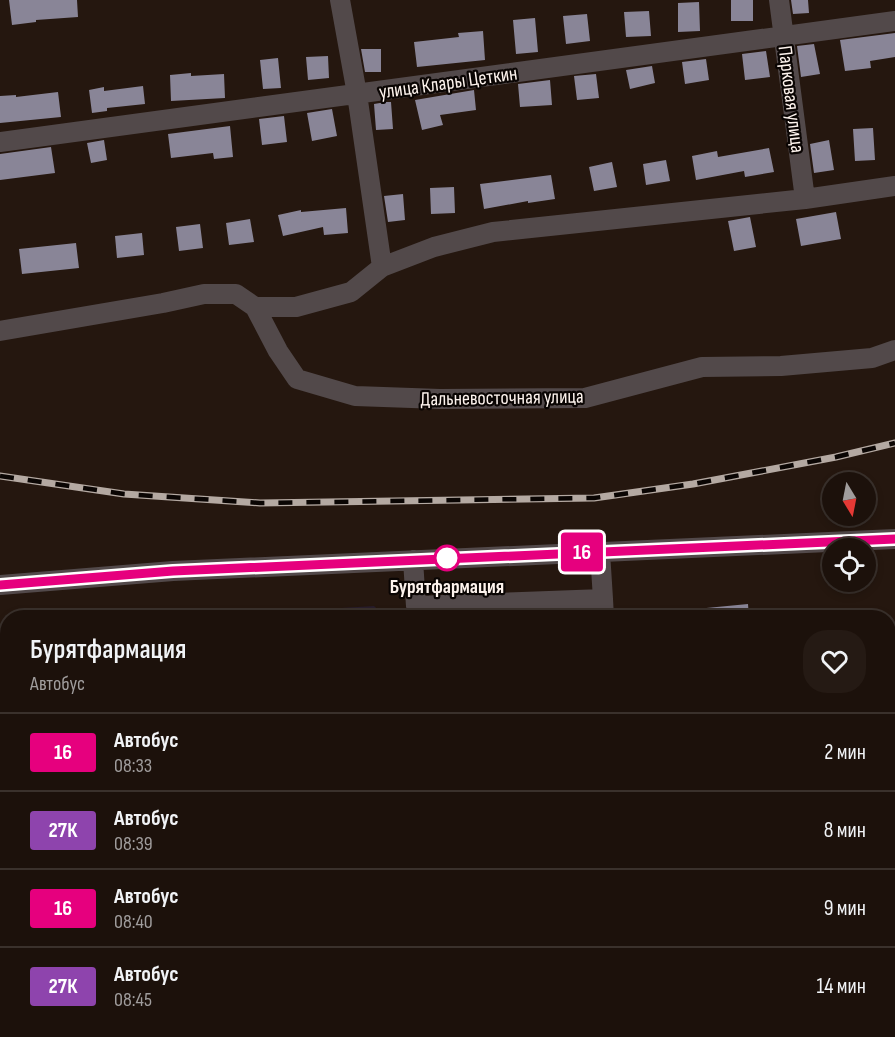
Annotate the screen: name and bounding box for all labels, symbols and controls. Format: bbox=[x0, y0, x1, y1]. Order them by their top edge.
street label: Парковая улица bbox=[773, 44, 809, 154]
street label: улица Клары Цеткин bbox=[378, 61, 519, 105]
street label: Дальневосточная улица bbox=[420, 385, 584, 411]
north arrow bbox=[822, 472, 876, 526]
map controls bbox=[822, 472, 876, 592]
line badge: 16 bbox=[555, 532, 609, 572]
button: locate bbox=[822, 538, 876, 592]
text: 16 bbox=[573, 540, 591, 565]
marker: Бурятфармация bbox=[434, 545, 460, 571]
place label: Бурятфармация bbox=[390, 575, 504, 599]
button: heart bbox=[803, 630, 866, 693]
text: Бурятфармация bbox=[30, 633, 186, 666]
text: Автобус bbox=[30, 672, 85, 696]
text: Автобус bbox=[114, 727, 179, 754]
text: 2 мин bbox=[824, 739, 866, 766]
text: 16 bbox=[54, 740, 72, 765]
text: 08:33 bbox=[114, 754, 152, 778]
text: Автобус bbox=[114, 805, 179, 832]
text: 8 мин bbox=[824, 817, 866, 844]
text: 27К bbox=[49, 818, 77, 843]
text: 08:39 bbox=[114, 832, 153, 856]
text: Автобус bbox=[114, 883, 179, 910]
text: 9 мин bbox=[824, 895, 866, 922]
text: 16 bbox=[54, 896, 72, 921]
text: 08:40 bbox=[114, 910, 153, 934]
text: Автобус bbox=[114, 961, 179, 988]
text: 14 мин bbox=[816, 973, 866, 1000]
text: 27К bbox=[49, 974, 77, 999]
text: 08:45 bbox=[114, 988, 152, 1012]

